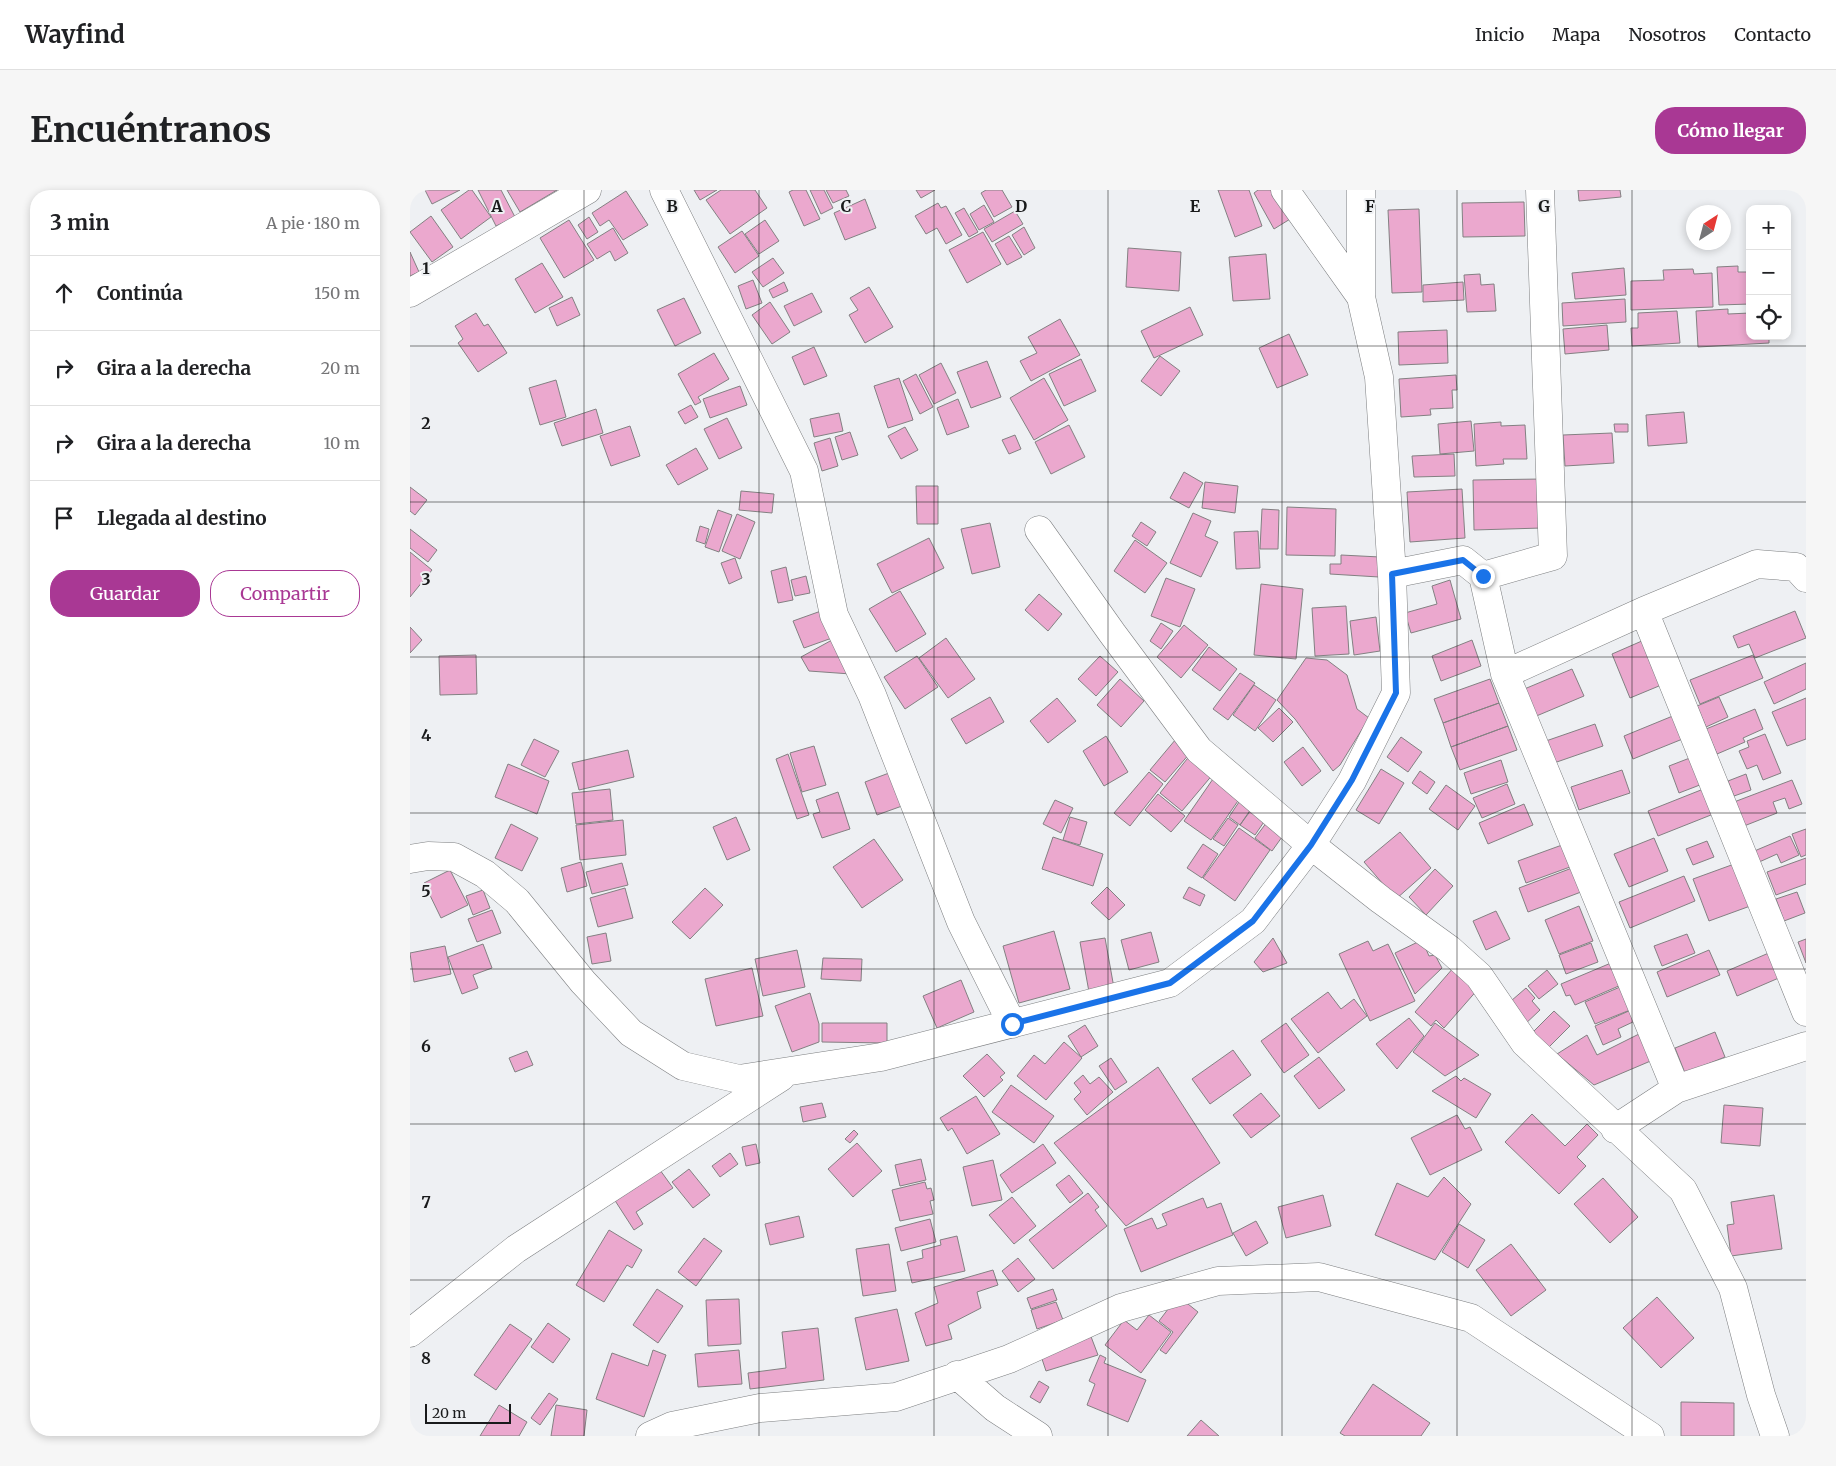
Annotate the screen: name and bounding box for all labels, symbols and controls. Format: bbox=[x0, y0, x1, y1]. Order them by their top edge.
text: Wayfind bbox=[25, 19, 125, 50]
text: Inicio bbox=[1475, 23, 1524, 46]
text: Mapa bbox=[1552, 23, 1601, 46]
text: Nosotros bbox=[1629, 23, 1706, 46]
text: Contacto bbox=[1734, 23, 1811, 46]
button: Cómo llegar bbox=[1655, 107, 1806, 154]
text: Encuéntranos bbox=[30, 108, 271, 152]
text: A bbox=[490, 196, 503, 216]
text: B bbox=[666, 196, 678, 216]
text: C bbox=[841, 196, 851, 216]
text: D bbox=[1015, 196, 1027, 216]
text: E bbox=[1190, 196, 1201, 216]
text: F bbox=[1365, 196, 1375, 216]
text: G bbox=[1538, 196, 1550, 216]
north arrow bbox=[1686, 205, 1731, 250]
map controls bbox=[1746, 205, 1791, 340]
button: + bbox=[1746, 205, 1791, 250]
text: 3 min bbox=[50, 209, 109, 236]
text: A pie · 180 m bbox=[266, 213, 360, 233]
button: − bbox=[1746, 250, 1791, 295]
text: 1 bbox=[422, 258, 430, 278]
icon: ahead bbox=[50, 279, 78, 307]
text: Continúa bbox=[97, 281, 183, 305]
text: 150 m bbox=[314, 283, 360, 303]
button: locate bbox=[1746, 295, 1791, 340]
icon: right bbox=[50, 354, 78, 382]
text: Gira a la derecha bbox=[97, 356, 251, 380]
text: 20 m bbox=[321, 358, 360, 378]
text: 2 bbox=[421, 413, 431, 433]
icon: right bbox=[50, 429, 78, 457]
text: Gira a la derecha bbox=[97, 431, 251, 455]
text: 10 m bbox=[323, 433, 360, 453]
icon: arrive bbox=[50, 504, 78, 532]
text: Llegada al destino bbox=[97, 506, 267, 530]
route end bbox=[1472, 565, 1495, 588]
text: 3 bbox=[421, 569, 431, 589]
button: Guardar bbox=[50, 570, 200, 617]
button: Compartir bbox=[210, 570, 360, 617]
text: 4 bbox=[421, 725, 431, 745]
text: 5 bbox=[421, 881, 431, 901]
route start bbox=[1001, 1013, 1024, 1036]
text: 6 bbox=[421, 1036, 431, 1056]
text: 7 bbox=[421, 1192, 431, 1212]
text: 8 bbox=[421, 1348, 431, 1368]
scale bar bbox=[425, 1401, 511, 1424]
text: 20 m bbox=[432, 1404, 466, 1422]

